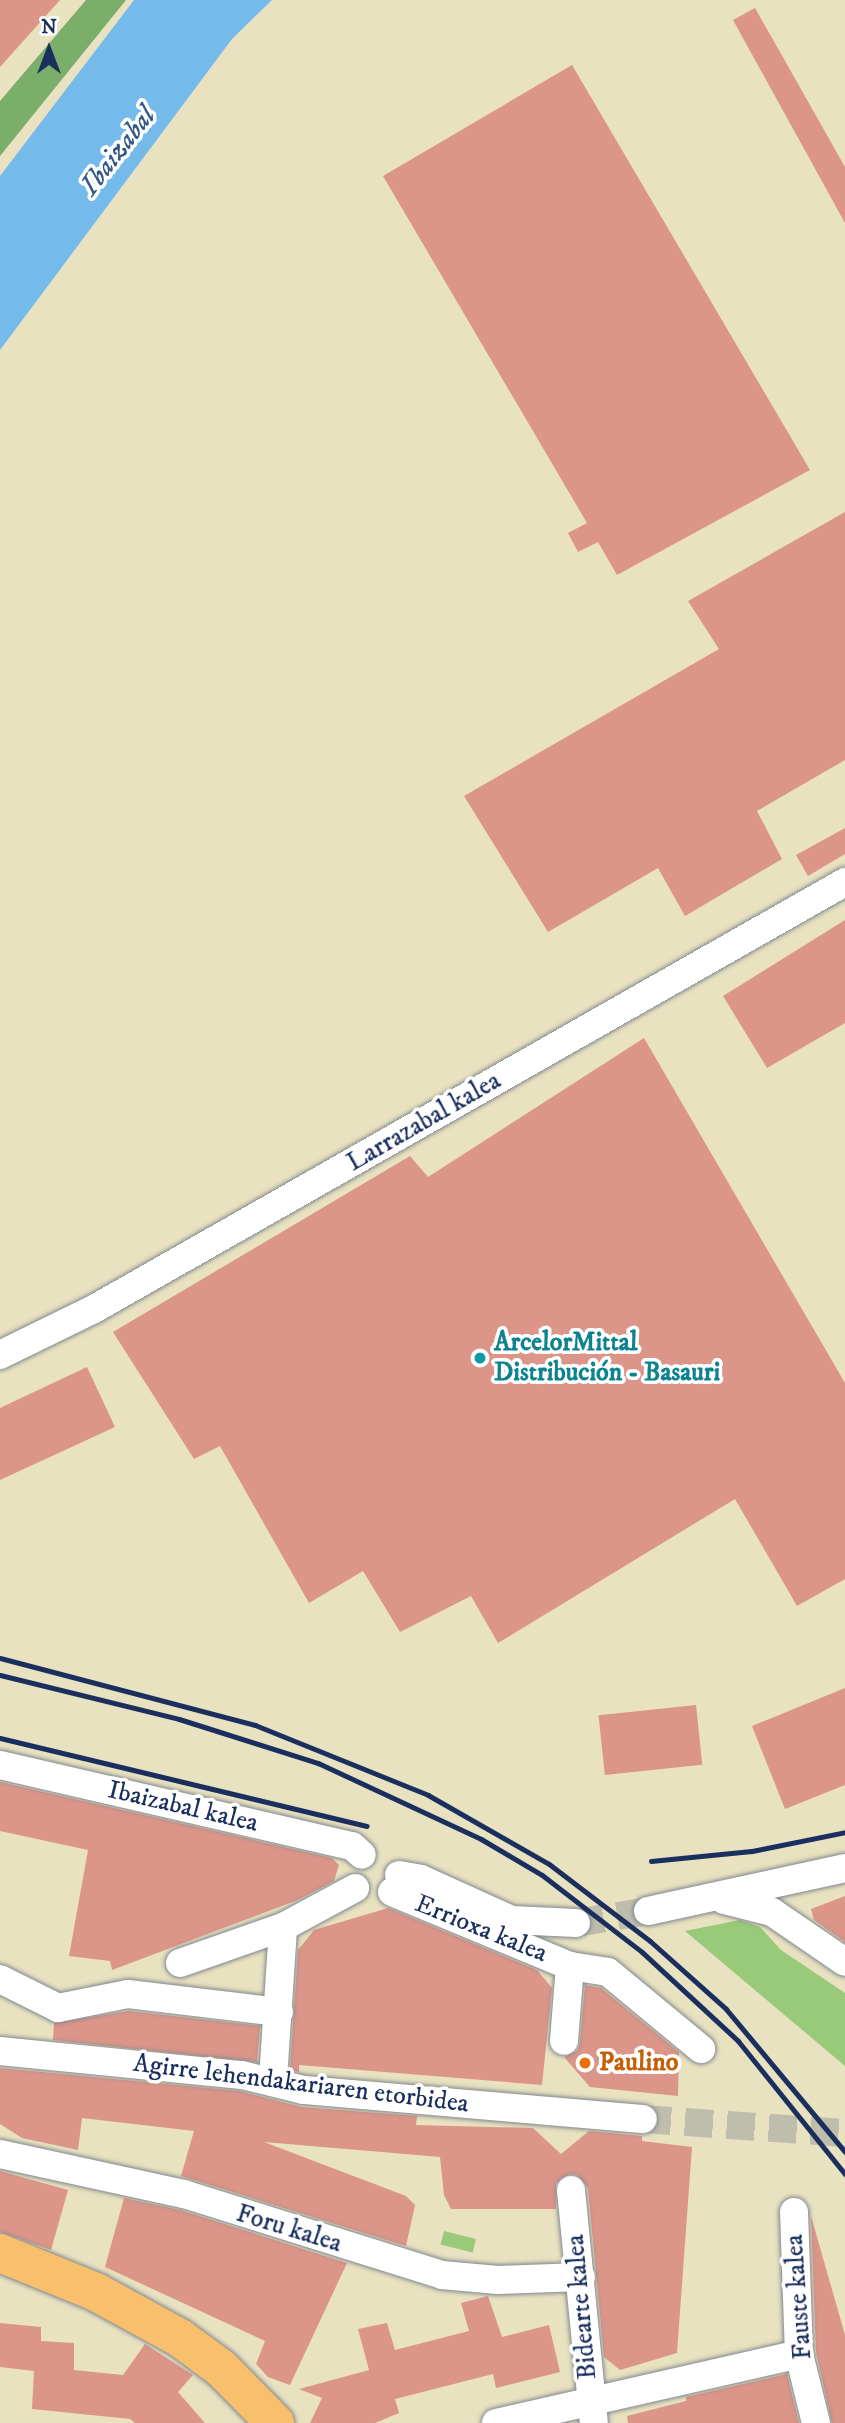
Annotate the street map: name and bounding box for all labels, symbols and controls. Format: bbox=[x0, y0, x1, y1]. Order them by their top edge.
north arrow bbox=[14, 14, 84, 84]
text: N bbox=[41, 16, 57, 39]
water label: Ibaizabal bbox=[73, 100, 163, 202]
street label: Larrazabal kalea bbox=[341, 1065, 507, 1179]
place label: ArcelorMittal Distribución - Basauri bbox=[494, 1327, 720, 1388]
marker: ArcelorMittal Distribución - Basauri bbox=[472, 1350, 488, 1366]
street label: Ibaizabal kalea bbox=[105, 1775, 261, 1839]
street label: Errioxa kalea bbox=[410, 1888, 552, 1970]
place label: Paulino bbox=[599, 2047, 678, 2079]
street label: Agirre lehendakariaren etorbidea bbox=[131, 2048, 471, 2120]
marker: Paulino bbox=[577, 2055, 593, 2071]
street label: Foru kalea bbox=[232, 2198, 346, 2260]
street label: Bidearte kalea bbox=[560, 2233, 604, 2381]
street label: Fauste kalea bbox=[779, 2233, 819, 2361]

